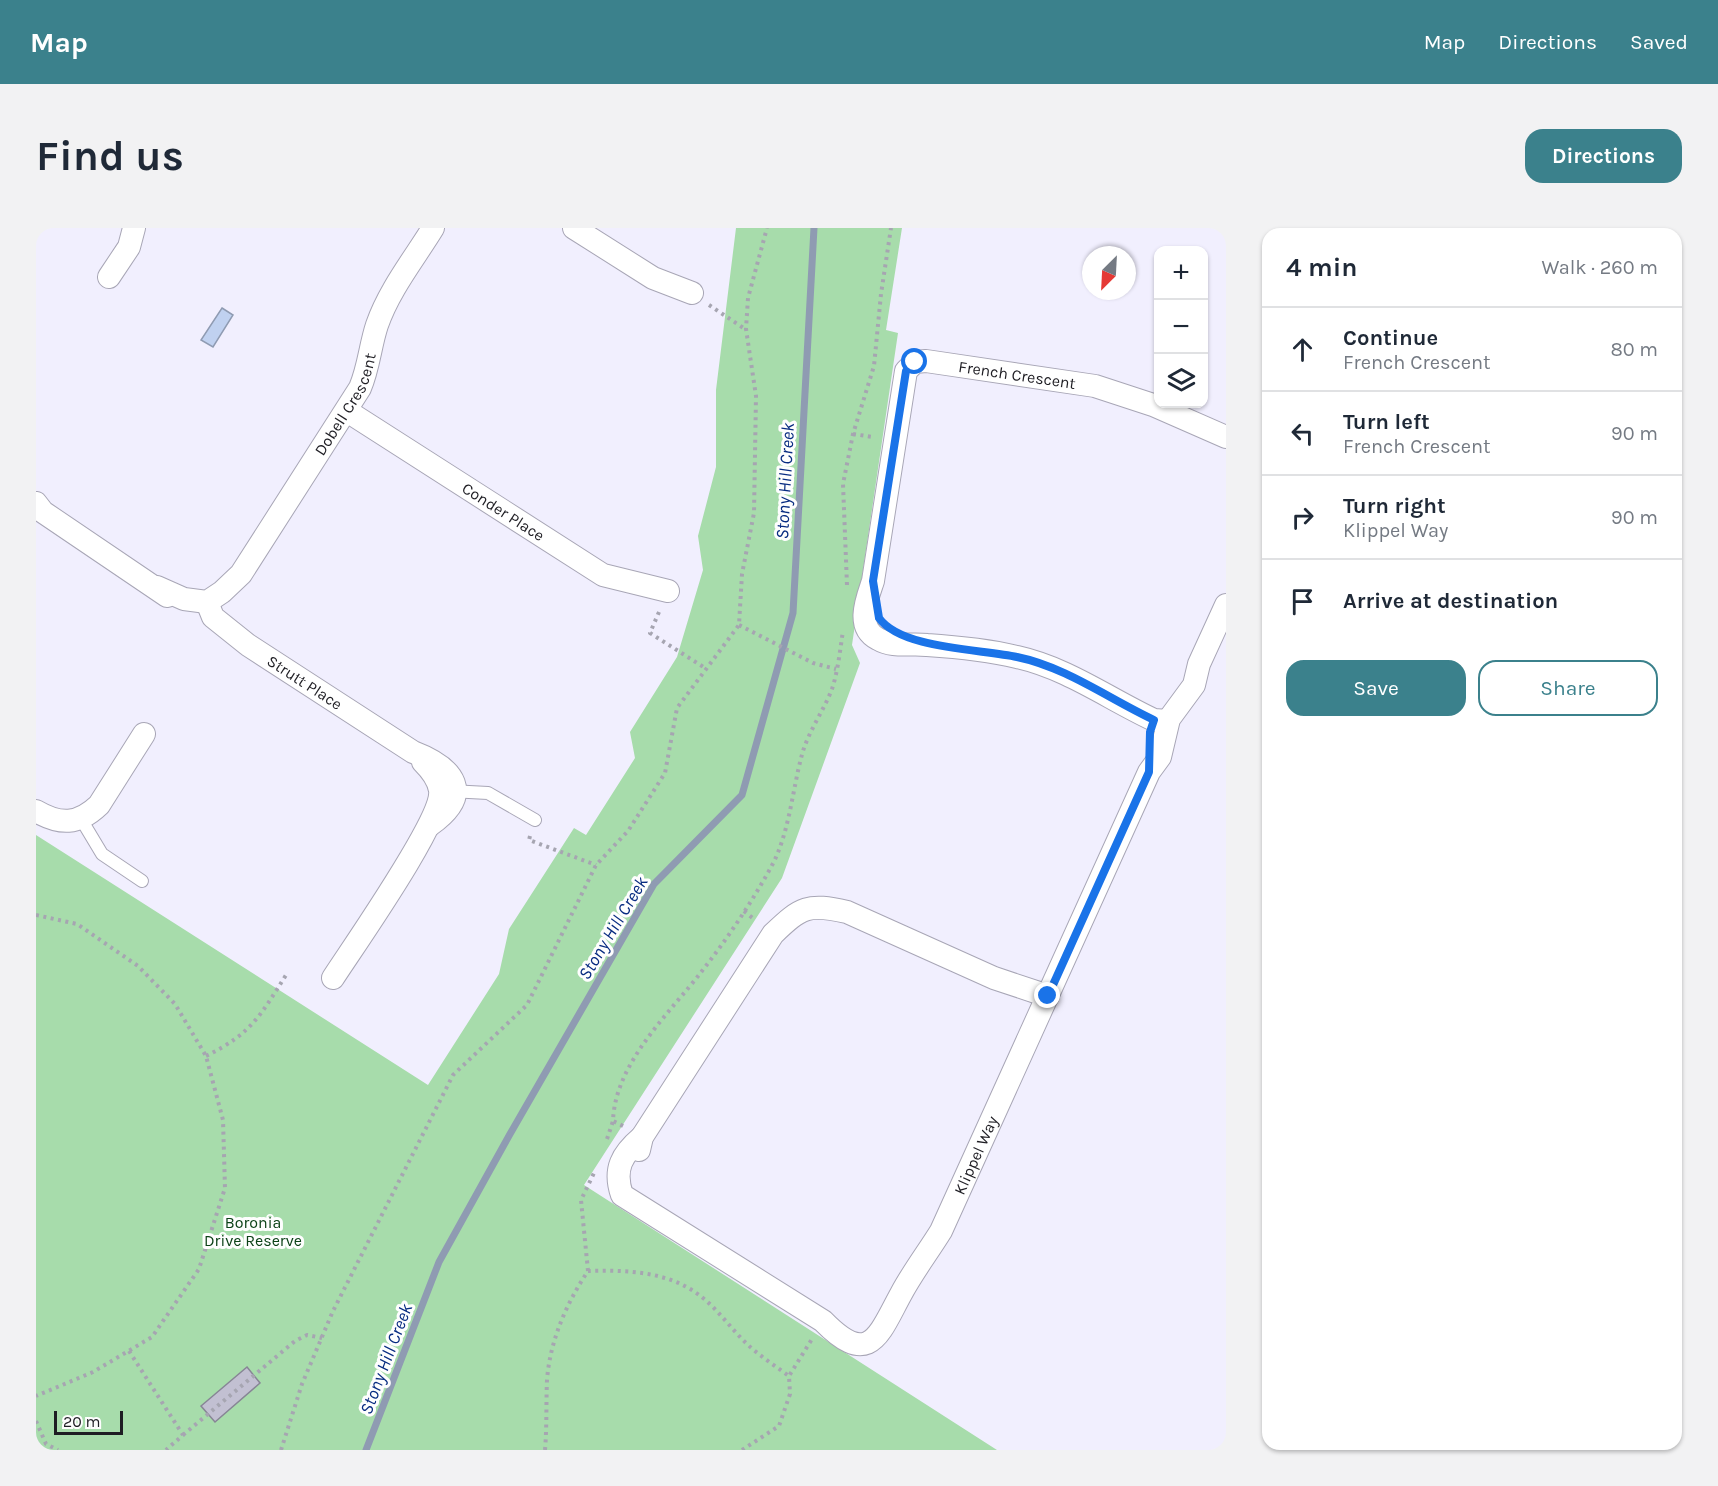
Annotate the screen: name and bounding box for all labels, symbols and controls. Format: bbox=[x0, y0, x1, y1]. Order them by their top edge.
text: Map bbox=[30, 26, 88, 59]
text: Map bbox=[1424, 30, 1465, 54]
text: Directions bbox=[1498, 30, 1597, 54]
text: Saved bbox=[1630, 30, 1688, 54]
button: Directions bbox=[1525, 129, 1682, 183]
text: Find us bbox=[36, 131, 184, 181]
north arrow bbox=[1082, 246, 1136, 300]
map controls bbox=[1154, 246, 1208, 408]
button: + bbox=[1154, 246, 1208, 300]
text: 4 min bbox=[1286, 252, 1357, 283]
text: Walk · 260 m bbox=[1541, 256, 1658, 279]
button: − bbox=[1154, 300, 1208, 354]
text: Continue bbox=[1343, 325, 1438, 351]
icon: ahead bbox=[1286, 333, 1319, 366]
text: 80 m bbox=[1610, 338, 1658, 361]
route start bbox=[901, 348, 927, 374]
street label: Dobell Crescent bbox=[310, 351, 379, 459]
text: French Crescent bbox=[1343, 351, 1491, 374]
button: layers bbox=[1154, 354, 1208, 408]
street label: French Crescent bbox=[957, 356, 1077, 393]
text: Turn left bbox=[1343, 409, 1430, 435]
icon: left bbox=[1286, 417, 1319, 450]
water label: Stony Hill Creek bbox=[771, 421, 799, 540]
text: 90 m bbox=[1611, 422, 1658, 445]
text: French Crescent bbox=[1343, 435, 1491, 458]
street label: Conder Place bbox=[459, 478, 548, 545]
text: Turn right bbox=[1343, 493, 1446, 519]
icon: right bbox=[1286, 501, 1319, 534]
text: 90 m bbox=[1611, 506, 1658, 529]
text: Klippel Way bbox=[1343, 519, 1448, 542]
icon: arrive bbox=[1286, 585, 1319, 618]
text: Arrive at destination bbox=[1343, 588, 1558, 614]
street label: Strutt Place bbox=[264, 651, 346, 713]
button: Save bbox=[1286, 660, 1466, 716]
button: Share bbox=[1478, 660, 1658, 716]
water label: Stony Hill Creek bbox=[574, 872, 653, 984]
route end bbox=[1034, 982, 1060, 1008]
street label: Klippel Way bbox=[949, 1112, 1002, 1197]
park label: Boronia Drive Reserve bbox=[204, 1213, 302, 1250]
water label: Stony Hill Creek bbox=[355, 1300, 417, 1417]
scale bar bbox=[54, 1408, 123, 1436]
text: 20 m bbox=[63, 1412, 101, 1431]

